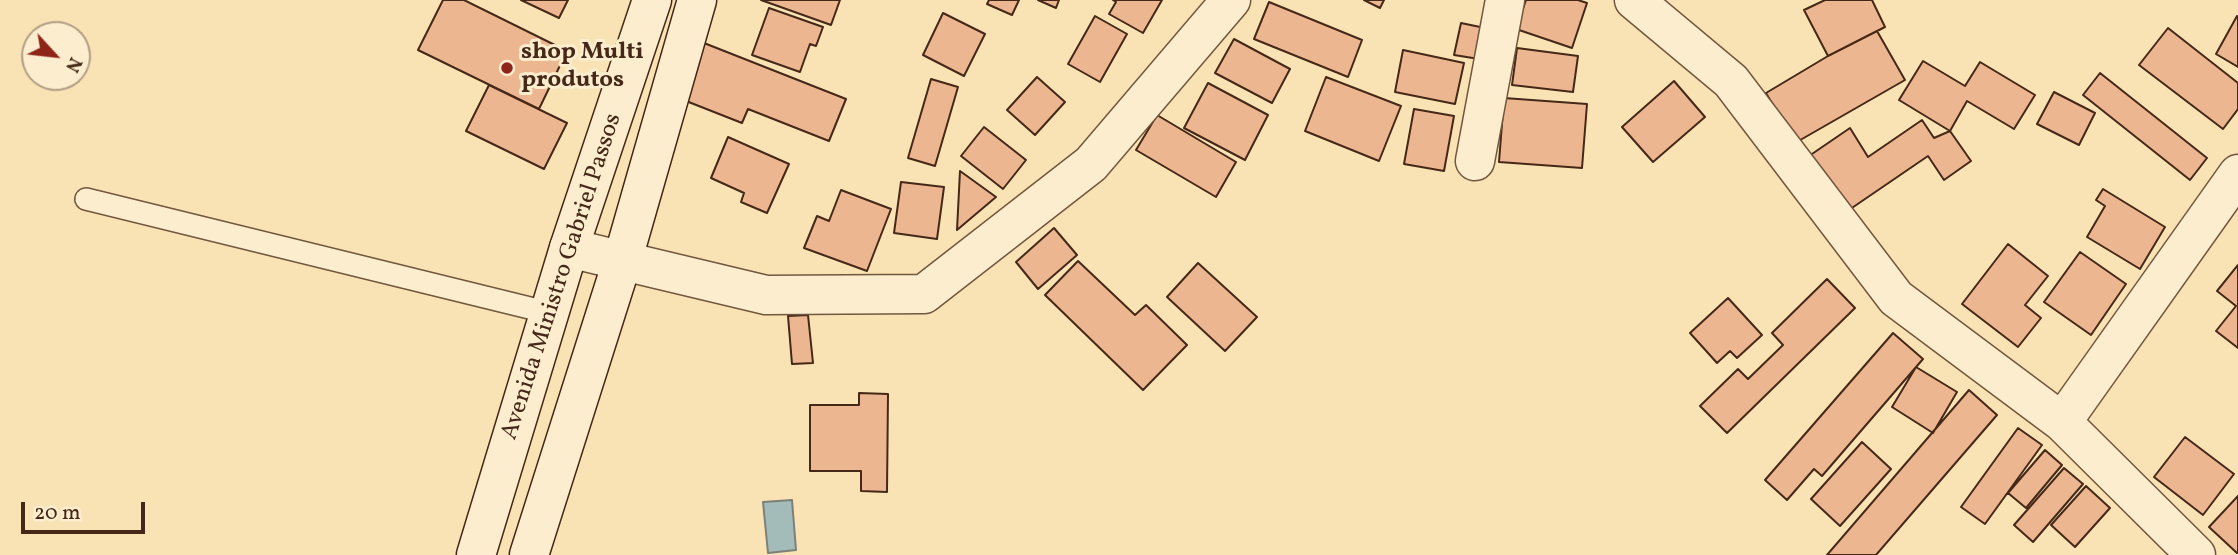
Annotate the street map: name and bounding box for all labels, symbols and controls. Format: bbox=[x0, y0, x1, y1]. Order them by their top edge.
north arrow bbox=[21, 21, 91, 91]
place label: shop Multi produtos bbox=[521, 40, 644, 96]
text: N bbox=[58, 53, 88, 77]
marker: shop Multi produtos bbox=[499, 60, 515, 76]
street label: Avenida Ministro Gabriel Passos bbox=[497, 110, 629, 444]
scale bar bbox=[24, 489, 149, 532]
text: 20 m bbox=[34, 499, 80, 528]

